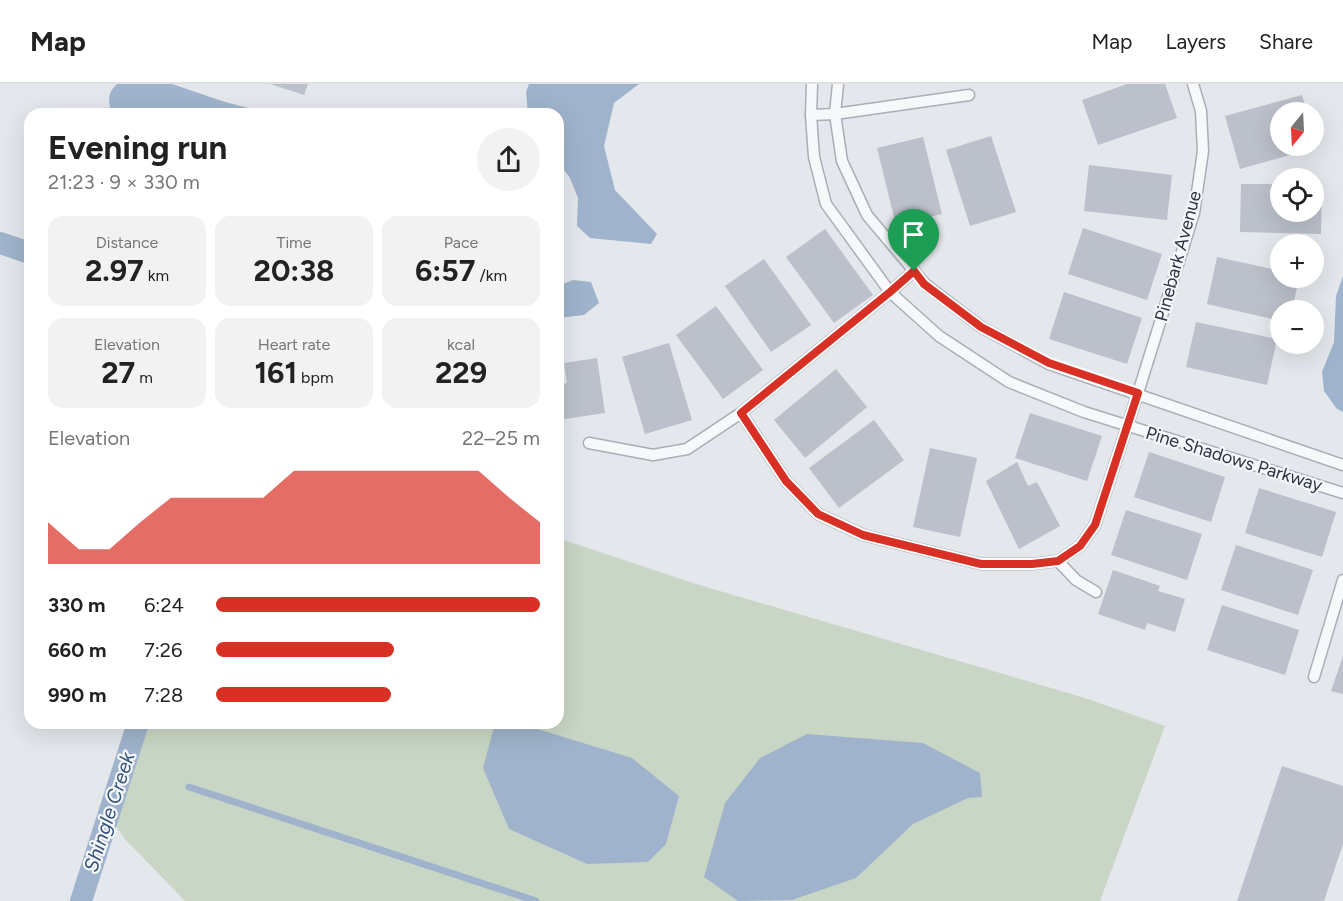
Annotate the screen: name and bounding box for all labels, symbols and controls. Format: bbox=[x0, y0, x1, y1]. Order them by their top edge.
text: Map bbox=[30, 24, 86, 58]
text: Map bbox=[1092, 29, 1132, 54]
text: Layers bbox=[1165, 29, 1226, 54]
text: Share bbox=[1259, 29, 1313, 54]
north arrow bbox=[1270, 102, 1324, 156]
map controls bbox=[1270, 102, 1324, 354]
text: Evening run bbox=[48, 128, 227, 167]
button: share bbox=[477, 128, 540, 191]
button: locate bbox=[1270, 168, 1324, 222]
text: 21:23 · 9 × 330 m bbox=[48, 170, 200, 194]
street label: Pinebark Avenue bbox=[1150, 188, 1206, 324]
pin bbox=[888, 209, 939, 271]
icon: arrive bbox=[897, 218, 930, 251]
text: Distance bbox=[96, 233, 158, 252]
text: Time bbox=[277, 233, 311, 252]
text: Pace bbox=[444, 233, 478, 252]
button: + bbox=[1270, 234, 1324, 288]
text: 2.97 bbox=[85, 252, 144, 289]
text: 20:38 bbox=[254, 252, 334, 289]
text: 6:57 bbox=[415, 252, 475, 289]
text: km bbox=[144, 266, 169, 285]
text: /km bbox=[475, 266, 507, 285]
button: − bbox=[1270, 300, 1324, 354]
text: Elevation bbox=[94, 335, 160, 354]
text: Heart rate bbox=[258, 335, 330, 354]
text: kcal bbox=[447, 335, 475, 354]
text: 27 bbox=[101, 354, 135, 391]
text: 161 bbox=[254, 354, 297, 391]
text: 229 bbox=[435, 354, 487, 391]
text: m bbox=[135, 368, 153, 387]
text: bpm bbox=[297, 368, 334, 387]
street label: Pine Shadows Parkway bbox=[1143, 422, 1325, 497]
text: Elevation bbox=[48, 426, 130, 450]
text: 22–25 m bbox=[462, 426, 540, 450]
text: 330 m bbox=[48, 593, 105, 617]
text: 6:24 bbox=[144, 593, 184, 617]
text: 660 m bbox=[48, 638, 106, 662]
text: 7:26 bbox=[144, 638, 182, 662]
text: 990 m bbox=[48, 683, 106, 707]
text: 7:28 bbox=[144, 683, 183, 707]
water label: Shingle Creek bbox=[78, 748, 140, 875]

